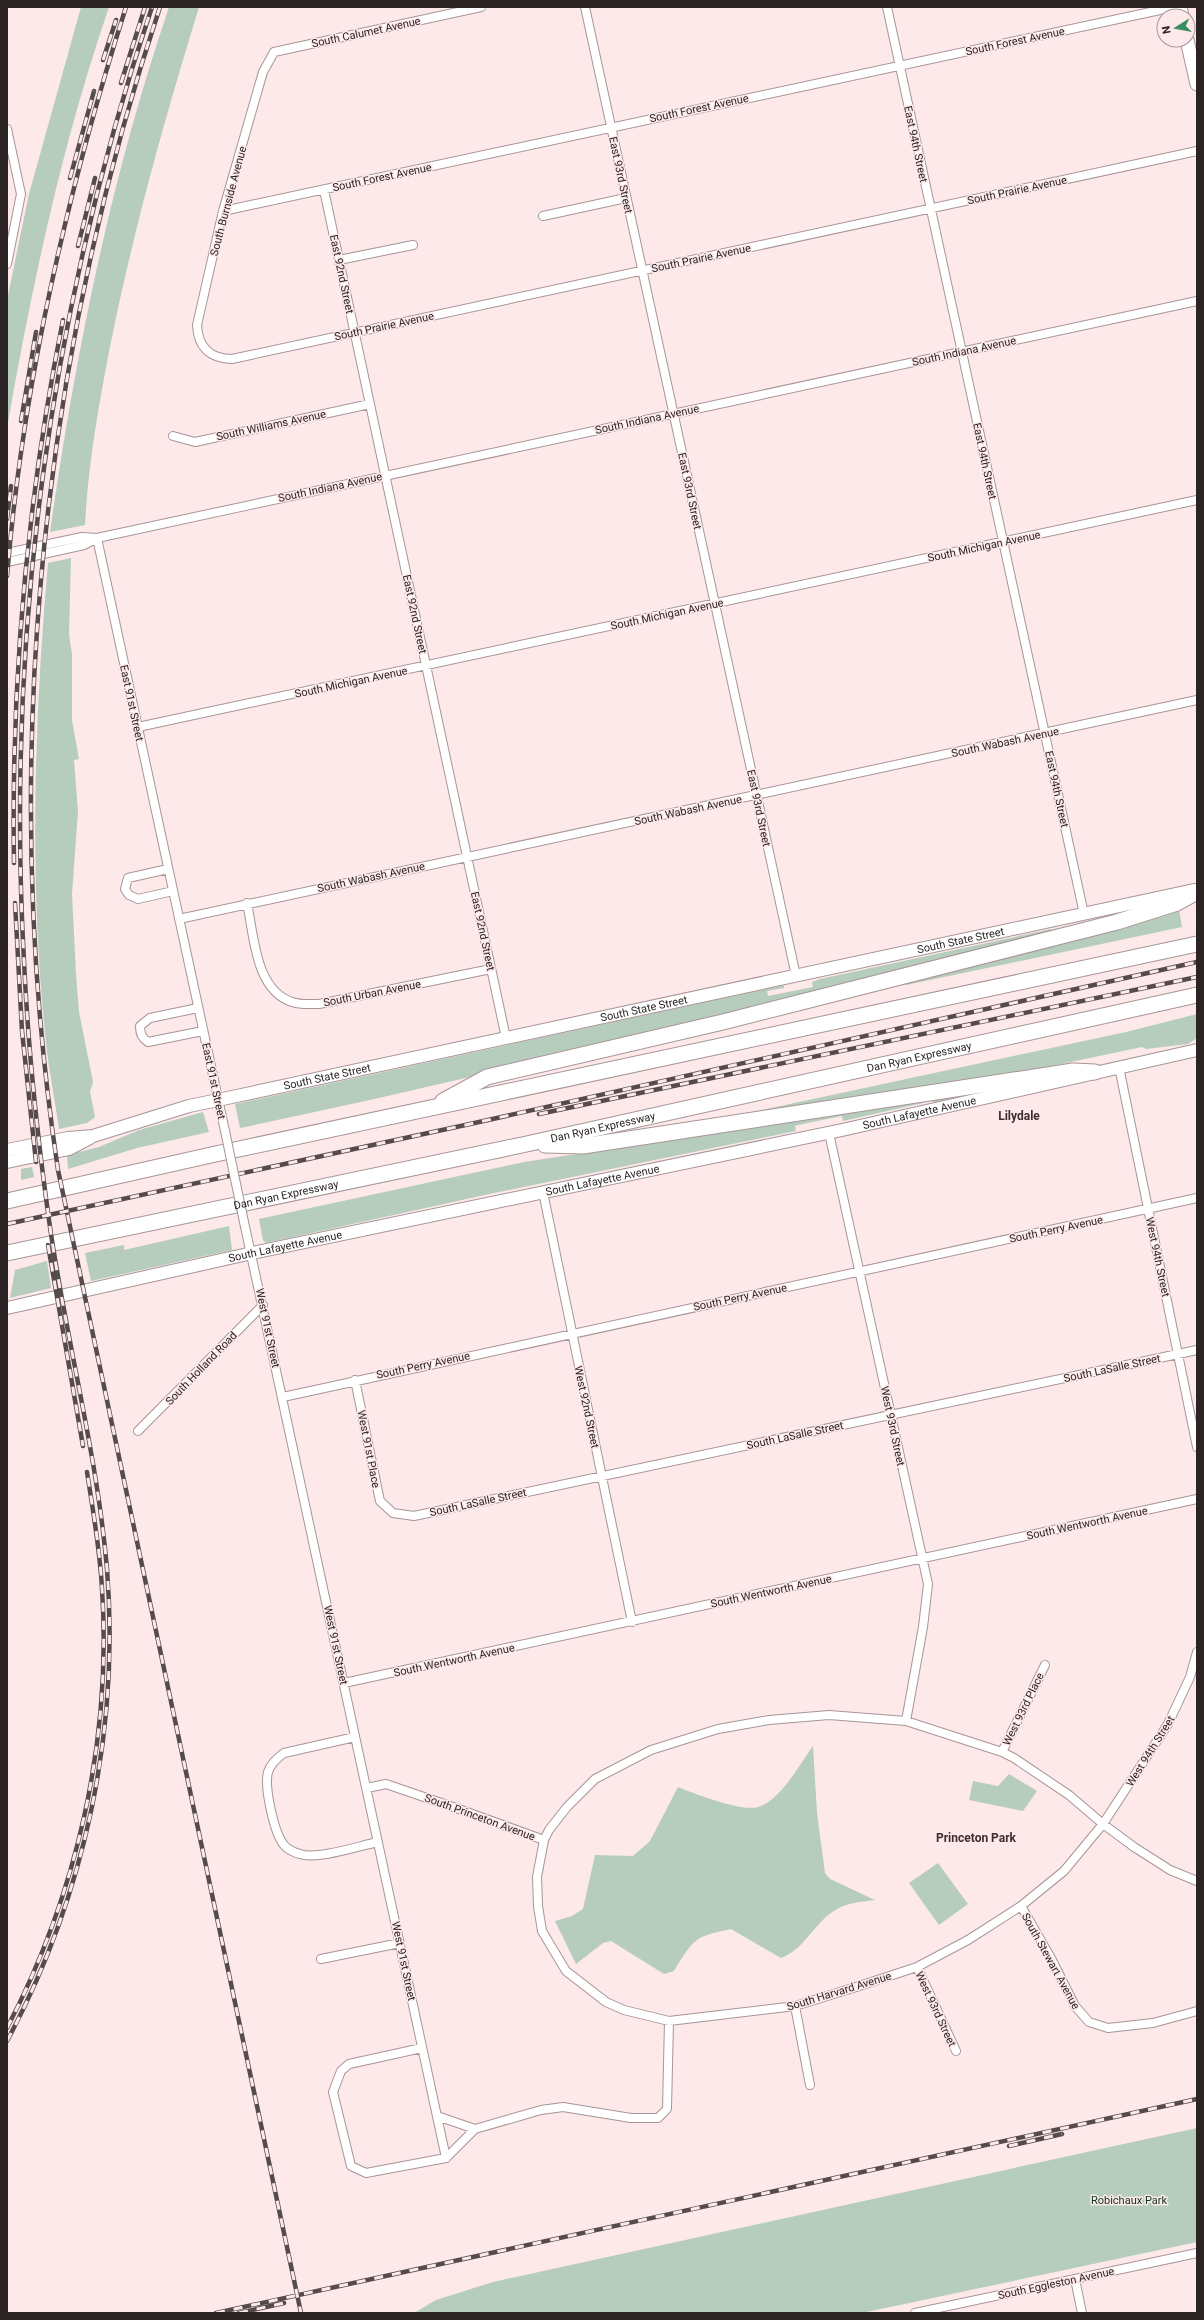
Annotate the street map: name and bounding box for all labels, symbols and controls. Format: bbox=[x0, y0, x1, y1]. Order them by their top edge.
north arrow bbox=[1156, 8, 1196, 48]
street label: South Calumet Avenue bbox=[311, 15, 422, 50]
street label: South Forest Avenue bbox=[964, 25, 1066, 58]
text: N bbox=[1160, 25, 1174, 35]
street label: South Forest Avenue bbox=[648, 92, 750, 125]
street label: East 94th Street bbox=[901, 105, 930, 184]
street label: East 93rd Street bbox=[606, 136, 635, 215]
street label: South Burnside Avenue bbox=[208, 145, 249, 257]
street label: South Forest Avenue bbox=[331, 161, 433, 194]
street label: South Prairie Avenue bbox=[966, 174, 1068, 207]
street label: East 92nd Street bbox=[327, 233, 356, 315]
street label: South Prairie Avenue bbox=[650, 242, 752, 275]
street label: South Prairie Avenue bbox=[333, 310, 435, 343]
street label: South Indiana Avenue bbox=[911, 334, 1017, 369]
street label: South Indiana Avenue bbox=[594, 402, 700, 437]
street label: South Williams Avenue bbox=[215, 407, 327, 443]
street label: East 94th Street bbox=[970, 422, 999, 501]
street label: East 93rd Street bbox=[675, 452, 704, 531]
street label: South Indiana Avenue bbox=[277, 470, 383, 505]
street label: South Michigan Avenue bbox=[927, 528, 1042, 565]
street label: East 92nd Street bbox=[400, 573, 429, 655]
street label: South Michigan Avenue bbox=[610, 596, 725, 633]
street label: East 91st Street bbox=[117, 664, 146, 743]
street label: South Michigan Avenue bbox=[294, 664, 409, 701]
street label: South Wabash Avenue bbox=[950, 725, 1060, 760]
street label: East 94th Street bbox=[1042, 750, 1071, 829]
street label: East 93rd Street bbox=[744, 769, 773, 848]
street label: South Wabash Avenue bbox=[633, 793, 743, 828]
street label: South Wabash Avenue bbox=[316, 860, 426, 895]
street label: East 92nd Street bbox=[468, 890, 497, 972]
street label: South State Street bbox=[916, 925, 1006, 956]
street label: South Urban Avenue bbox=[322, 978, 422, 1009]
street label: South State Street bbox=[599, 993, 689, 1025]
street label: Dan Ryan Expressway bbox=[866, 1039, 974, 1075]
street label: East 91st Street bbox=[199, 1042, 228, 1121]
street label: South State Street bbox=[282, 1061, 372, 1093]
street label: South Lafayette Avenue bbox=[861, 1094, 977, 1132]
street label: Dan Ryan Expressway bbox=[549, 1109, 657, 1145]
district label: Lilydale bbox=[998, 1109, 1040, 1123]
street label: South Lafayette Avenue bbox=[544, 1162, 661, 1199]
street label: Dan Ryan Expressway bbox=[232, 1178, 340, 1212]
street label: South Perry Avenue bbox=[1008, 1213, 1104, 1246]
street label: West 94th Street bbox=[1143, 1216, 1172, 1299]
street label: South Lafayette Avenue bbox=[227, 1228, 343, 1265]
street label: South Perry Avenue bbox=[692, 1281, 788, 1314]
street label: West 91st Street bbox=[253, 1287, 282, 1369]
street label: South Holland Road bbox=[163, 1329, 240, 1408]
street label: South Perry Avenue bbox=[375, 1349, 471, 1382]
street label: South LaSalle Street bbox=[1063, 1352, 1162, 1385]
street label: West 92nd Street bbox=[571, 1365, 602, 1450]
street label: West 93rd Street bbox=[878, 1385, 907, 1468]
street label: West 91st Place bbox=[355, 1409, 382, 1489]
street label: South LaSalle Street bbox=[746, 1419, 845, 1452]
street label: South LaSalle Street bbox=[429, 1486, 528, 1519]
street label: South Wentworth Avenue bbox=[1025, 1504, 1149, 1543]
street label: South Wentworth Avenue bbox=[709, 1572, 833, 1611]
street label: West 91st Street bbox=[321, 1604, 350, 1686]
street label: South Wentworth Avenue bbox=[392, 1641, 516, 1680]
street label: West 93rd Place bbox=[1000, 1670, 1047, 1748]
street label: West 94th Street bbox=[1123, 1713, 1178, 1789]
street label: South Princeton Avenue bbox=[423, 1791, 537, 1844]
district label: Princeton Park bbox=[936, 1831, 1017, 1845]
street label: South Stewart Avenue bbox=[1019, 1911, 1082, 2012]
street label: West 91st Street bbox=[389, 1920, 418, 2002]
street label: South Harvard Avenue bbox=[785, 1969, 893, 2014]
street label: West 93rd Street bbox=[912, 1970, 959, 2049]
park label: Robichaux Park bbox=[1091, 2194, 1167, 2207]
street label: South Eggleston Avenue bbox=[997, 2265, 1116, 2302]

